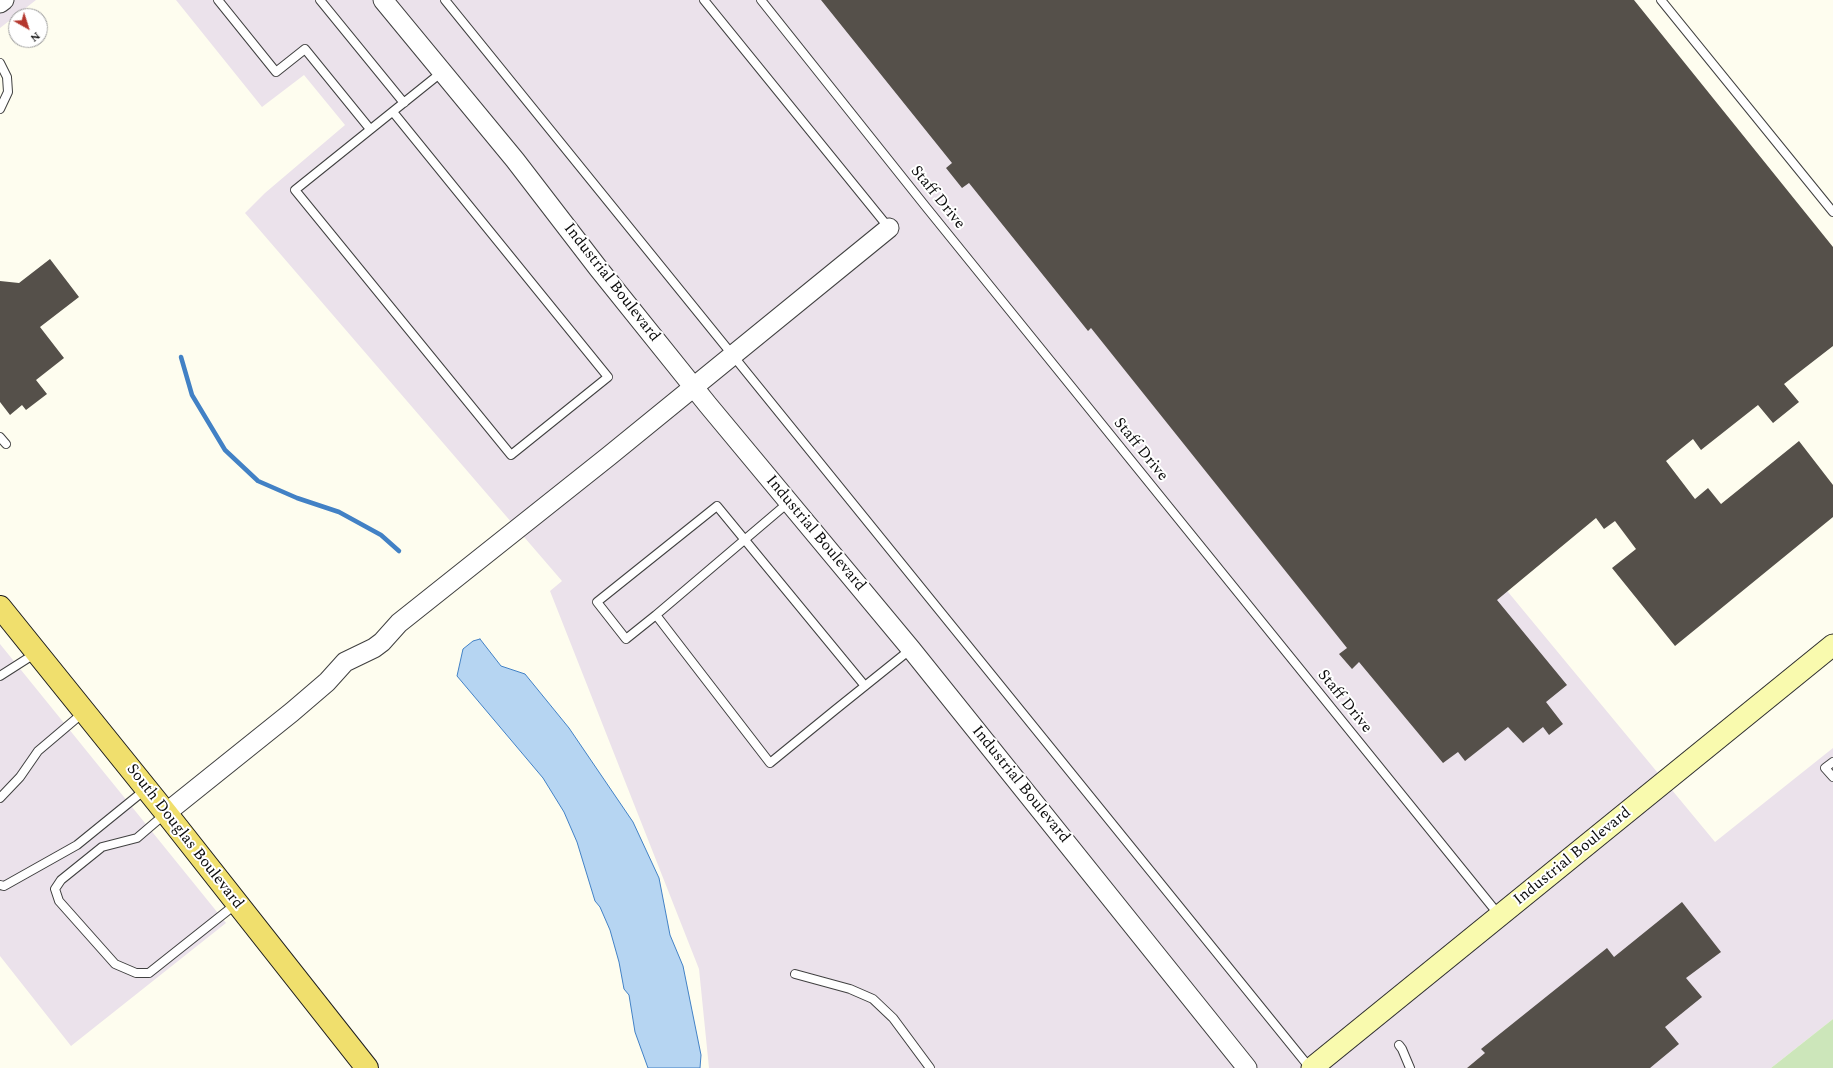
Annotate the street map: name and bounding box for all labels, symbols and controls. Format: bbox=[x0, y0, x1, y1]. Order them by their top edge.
north arrow bbox=[8, 8, 48, 48]
text: N bbox=[26, 27, 44, 46]
street label: Staff Drive bbox=[906, 162, 968, 234]
street label: Industrial Boulevard bbox=[559, 220, 663, 346]
street label: Staff Drive bbox=[1109, 414, 1171, 486]
street label: Industrial Boulevard bbox=[761, 472, 869, 596]
street label: Staff Drive bbox=[1313, 666, 1375, 738]
street label: Industrial Boulevard bbox=[967, 722, 1073, 848]
street label: South Douglas Boulevard bbox=[121, 761, 247, 913]
street label: Industrial Boulevard bbox=[1510, 804, 1636, 910]

